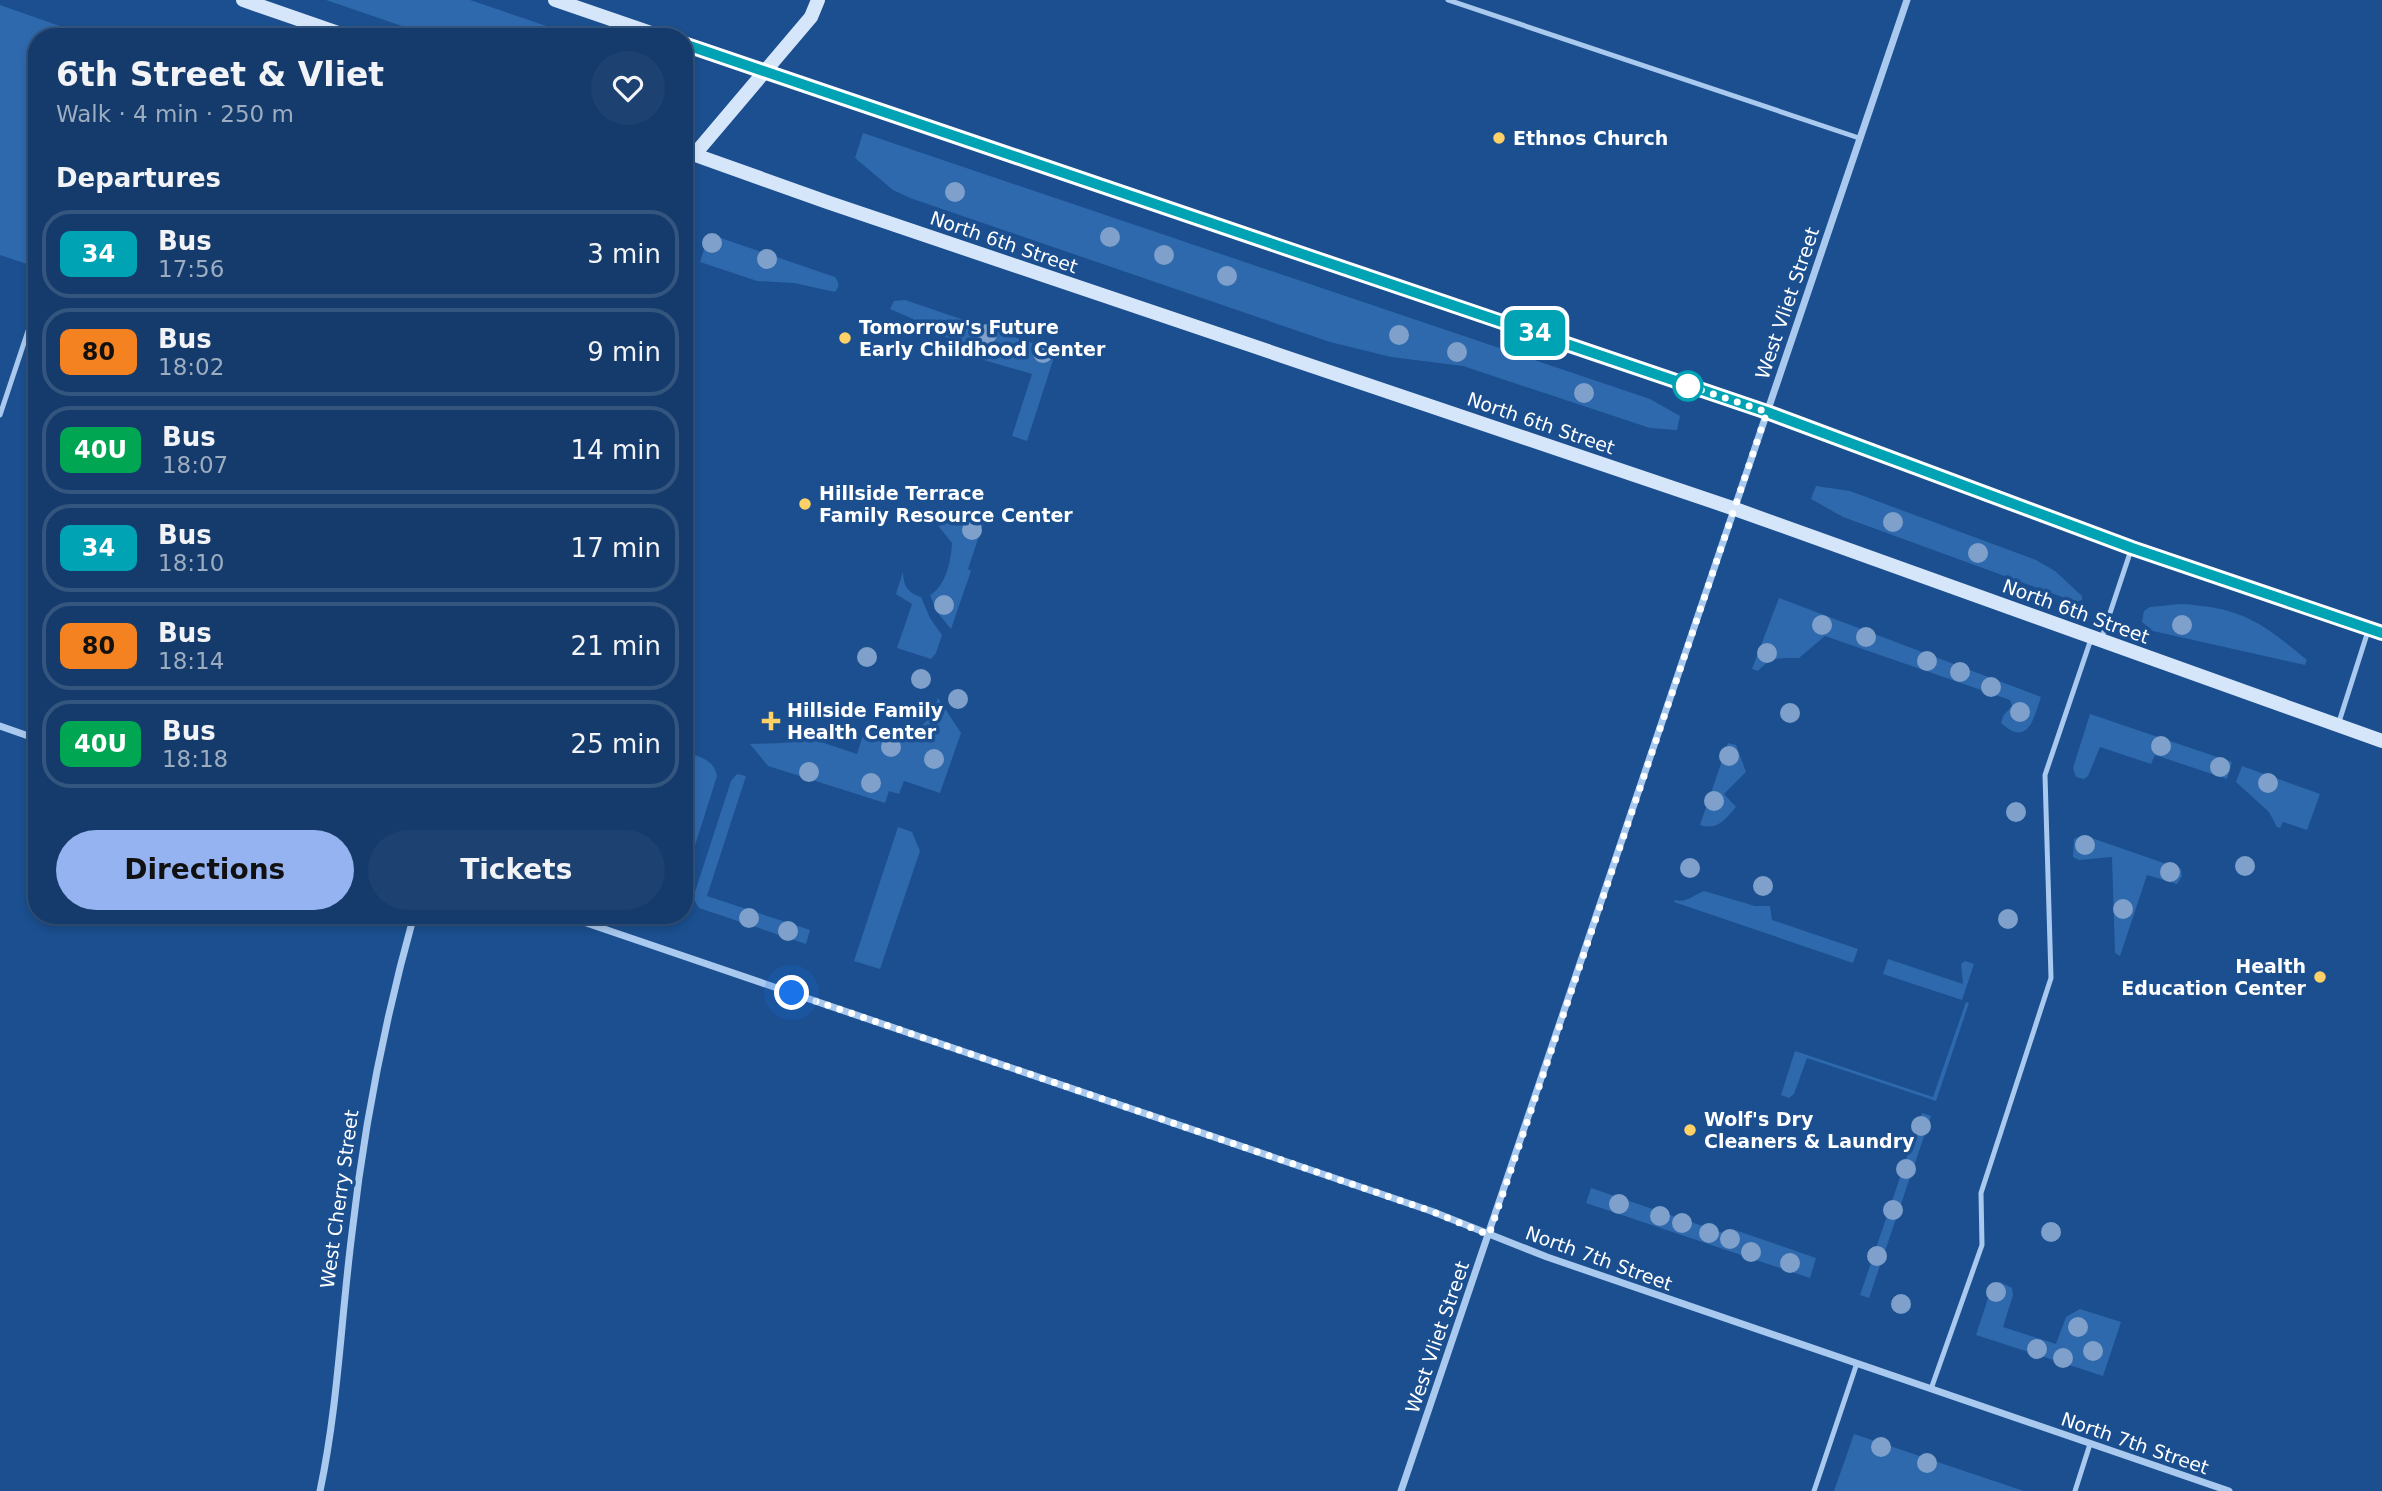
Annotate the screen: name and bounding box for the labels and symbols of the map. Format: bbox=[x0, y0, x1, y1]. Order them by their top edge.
place label: Ethnos Church bbox=[1513, 127, 1668, 149]
marker: Ethnos Church bbox=[1491, 130, 1507, 146]
street label: North 6th Street bbox=[927, 206, 1081, 278]
street label: West Vliet Street bbox=[1751, 224, 1823, 382]
line badge: 34 bbox=[1504, 310, 1566, 356]
place label: Tomorrow's Future Early Childhood Center bbox=[859, 316, 1106, 360]
marker: Tomorrow's Future Early Childhood Center bbox=[837, 330, 853, 346]
unlabelled marker bbox=[1673, 371, 1703, 401]
street label: North 6th Street bbox=[1464, 387, 1618, 459]
place label: Hillside Terrace Family Resource Center bbox=[819, 482, 1073, 526]
marker: Hillside Terrace Family Resource Center bbox=[797, 496, 813, 512]
street label: North 6th Street bbox=[2000, 574, 2152, 648]
place label: Hillside Family Health Center bbox=[787, 699, 944, 743]
marker: Hillside Family Health Center bbox=[761, 711, 781, 731]
place label: Health Education Center bbox=[2121, 955, 2307, 999]
marker: Health Education Center bbox=[2312, 969, 2328, 985]
your location bbox=[774, 975, 809, 1010]
street label: West Cherry Street bbox=[316, 1108, 362, 1290]
place label: Wolf's Dry Cleaners & Laundry bbox=[1704, 1108, 1915, 1152]
marker: Wolf's Dry Cleaners & Laundry bbox=[1682, 1122, 1698, 1138]
street label: North 7th Street bbox=[1523, 1221, 1675, 1295]
street label: West Vliet Street bbox=[1401, 1258, 1473, 1416]
street label: North 7th Street bbox=[2058, 1407, 2212, 1479]

